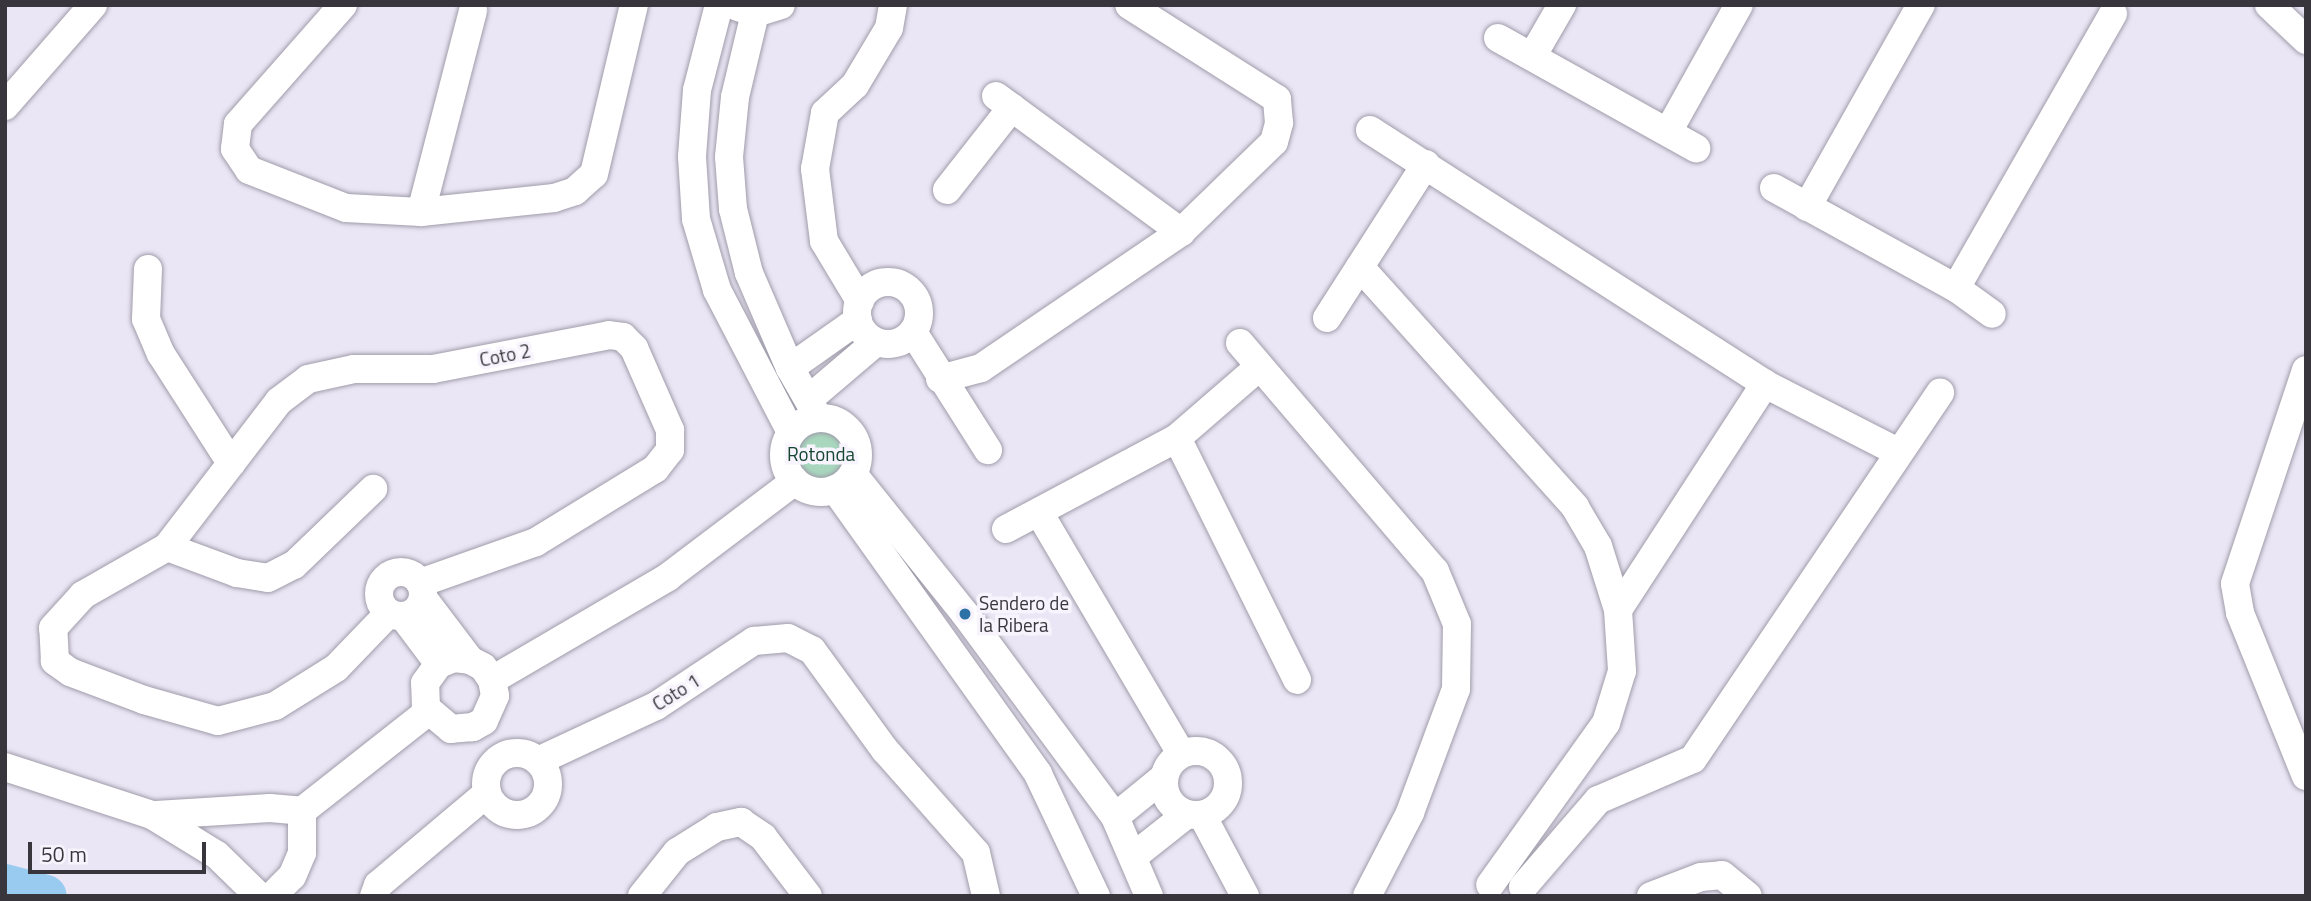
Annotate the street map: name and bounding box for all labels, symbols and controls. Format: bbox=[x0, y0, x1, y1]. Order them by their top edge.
street label: Coto 2 bbox=[477, 339, 533, 371]
park label: Rotonda bbox=[787, 443, 855, 465]
place label: Sendero de la Ribera bbox=[979, 592, 1069, 636]
marker: Sendero de la Ribera bbox=[957, 606, 973, 622]
street label: Coto 1 bbox=[648, 669, 704, 715]
scale bar bbox=[32, 828, 210, 872]
text: 50 m bbox=[41, 838, 87, 870]

